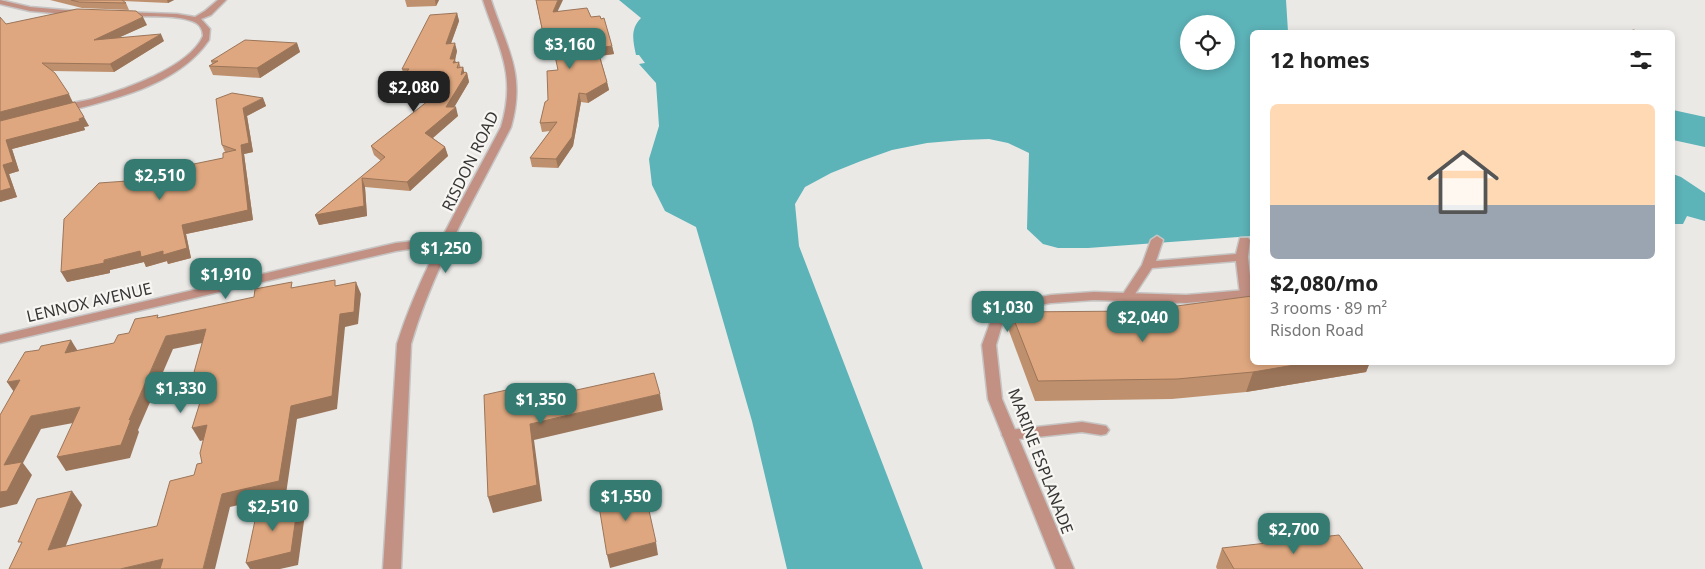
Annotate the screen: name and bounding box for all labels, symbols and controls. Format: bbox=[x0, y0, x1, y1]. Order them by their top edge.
map controls bbox=[1180, 15, 1235, 70]
button: locate bbox=[1180, 15, 1235, 70]
pin: $3,160 bbox=[529, 28, 611, 70]
text: $3,160 bbox=[545, 33, 595, 55]
text: 12 homes bbox=[1270, 46, 1370, 74]
icon: filters bbox=[1627, 46, 1655, 74]
pin: $2,080 bbox=[373, 70, 455, 113]
text: $2,080 bbox=[389, 76, 439, 98]
street label: RISDON ROAD bbox=[436, 107, 504, 215]
icon: home bbox=[1418, 137, 1508, 227]
pin: $2,510 bbox=[119, 158, 201, 201]
text: $2,510 bbox=[135, 164, 185, 186]
pin: $1,250 bbox=[405, 232, 487, 274]
text: $1,250 bbox=[421, 237, 471, 259]
pin: $1,910 bbox=[185, 258, 267, 300]
text: $1,910 bbox=[201, 263, 251, 285]
text: $2,080/mo bbox=[1270, 269, 1378, 297]
street label: LENNOX AVENUE bbox=[24, 277, 154, 327]
pin: $1,030 bbox=[967, 290, 1049, 333]
text: $1,030 bbox=[983, 296, 1033, 318]
text: 3 rooms · 89 m² bbox=[1270, 297, 1387, 319]
pin: $2,040 bbox=[1102, 300, 1184, 343]
text: $2,040 bbox=[1118, 306, 1168, 328]
text: Risdon Road bbox=[1270, 319, 1364, 341]
pin: $1,330 bbox=[140, 372, 222, 414]
text: $1,330 bbox=[156, 377, 206, 399]
pin: $1,350 bbox=[500, 382, 582, 425]
street label: MARINE ESPLANADE bbox=[1003, 385, 1079, 537]
text: $1,350 bbox=[516, 388, 566, 410]
pin: $1,550 bbox=[585, 480, 667, 522]
text: $1,550 bbox=[601, 485, 651, 507]
pin: $2,510 bbox=[232, 490, 314, 532]
text: $2,510 bbox=[248, 495, 298, 517]
pin: $2,700 bbox=[1253, 512, 1335, 555]
text: $2,700 bbox=[1269, 518, 1319, 540]

